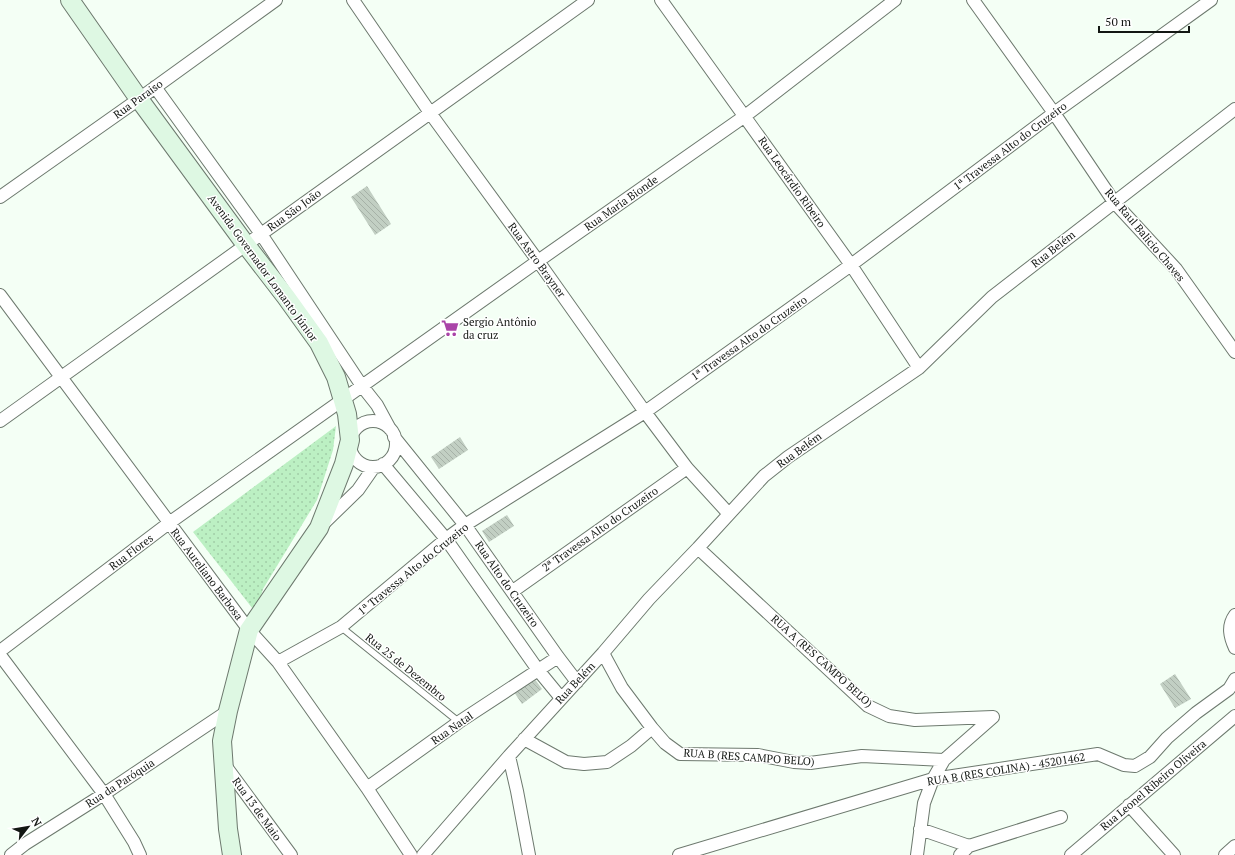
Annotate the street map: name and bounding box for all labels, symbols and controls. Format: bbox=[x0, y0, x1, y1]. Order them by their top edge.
scale bar bbox=[1099, 8, 1189, 34]
text: 50 m bbox=[1105, 14, 1132, 29]
street label: Rua Paraiso bbox=[111, 76, 165, 122]
street label: 1ª Travessa Alto do Cruzeiro bbox=[950, 99, 1070, 193]
street label: Rua Leocárdio Ribeiro bbox=[755, 134, 829, 230]
street label: Rua Maria Bionde bbox=[581, 172, 661, 234]
street label: Rua São João bbox=[264, 186, 324, 234]
street label: Rua Raul Balicio Chaves bbox=[1102, 186, 1188, 285]
street label: Avenida Governador Lomanto Júnior bbox=[205, 192, 322, 345]
street label: Rua Astro Brayner bbox=[505, 220, 569, 301]
street label: Rua Belém bbox=[1028, 227, 1078, 271]
street label: 1ª Travessa Alto do Cruzeiro bbox=[688, 293, 810, 383]
place label: Sergio Antônio da cruz bbox=[463, 315, 536, 342]
supermarket icon: Sergio Antônio da cruz bbox=[440, 318, 460, 338]
street label: Rua Belém bbox=[774, 429, 825, 471]
street label: 2ª Travessa Alto do Cruzeiro bbox=[539, 484, 661, 574]
street label: 1ª Travessa Alto do Cruzeiro bbox=[355, 520, 471, 618]
street label: Rua Aureliano Barbosa bbox=[168, 525, 246, 623]
street label: Rua Flores bbox=[106, 531, 156, 573]
street label: Rua Alto do Cruzeiro bbox=[472, 538, 542, 630]
street label: RUA A (RES CAMPO BELO) bbox=[768, 612, 876, 710]
street label: Rua 25 de Dezembro bbox=[363, 630, 449, 704]
street label: Rua Belém bbox=[552, 659, 598, 707]
street label: Rua Natal bbox=[428, 708, 476, 748]
street label: Rua Leonel Ribeiro Oliveira bbox=[1097, 736, 1209, 833]
street label: RUA B (RES CAMPO BELO) bbox=[683, 745, 815, 769]
street label: RUA B (RES COLINA) - 45201462 bbox=[926, 750, 1086, 788]
street label: Rua da Paróquia bbox=[83, 755, 158, 811]
street label: Rua 13 de Maio bbox=[229, 775, 285, 843]
north arrow bbox=[8, 807, 48, 847]
text: N bbox=[28, 815, 45, 830]

